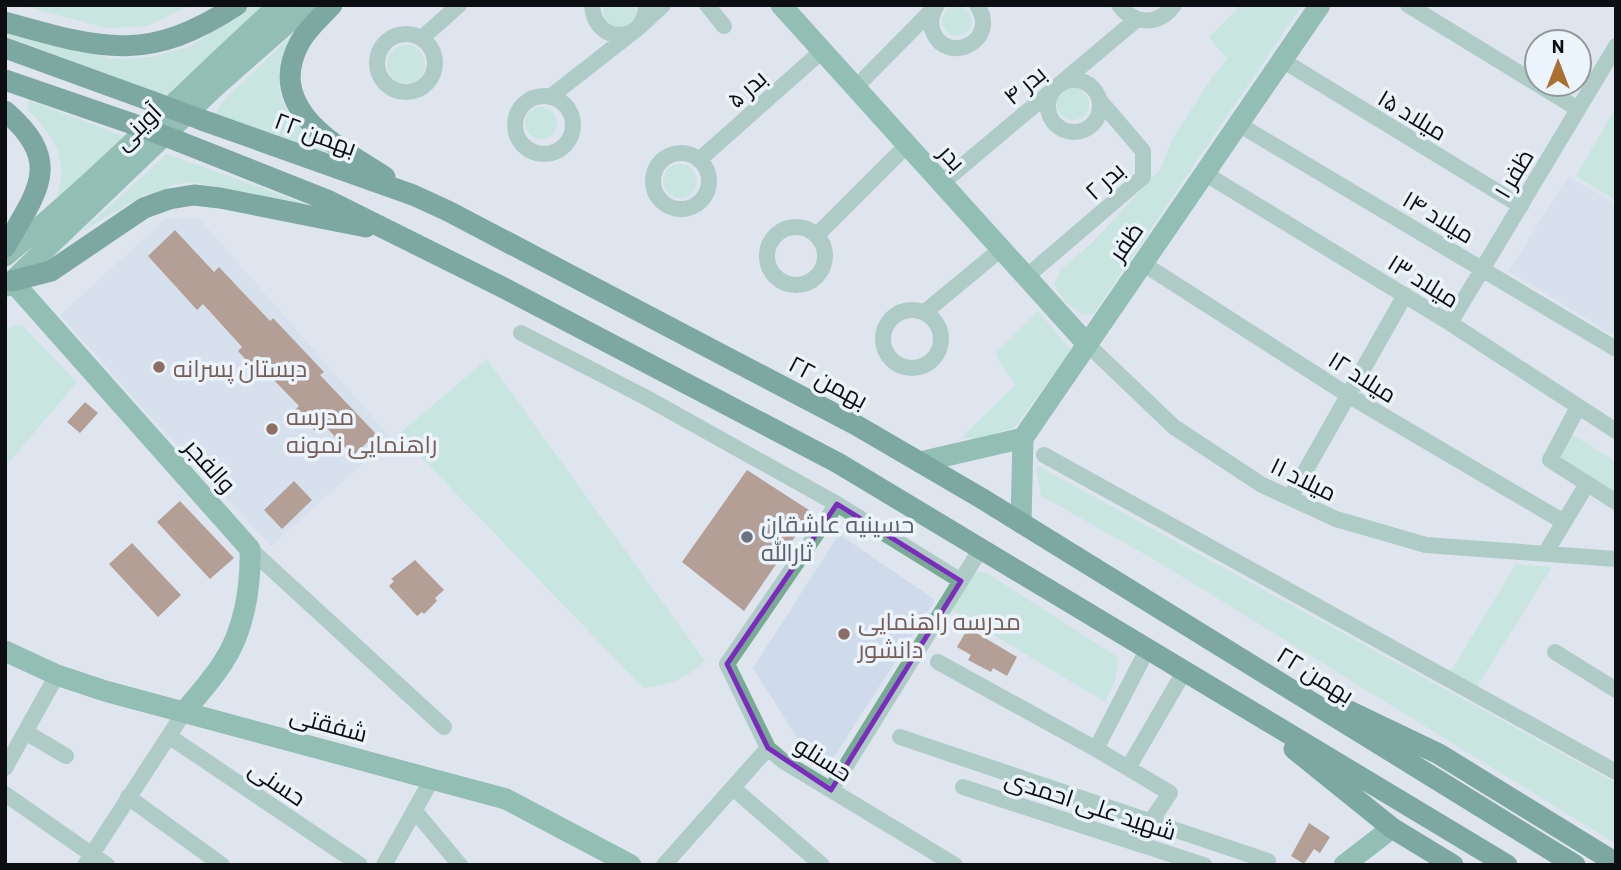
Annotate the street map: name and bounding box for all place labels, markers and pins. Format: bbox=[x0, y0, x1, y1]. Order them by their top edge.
place label: دبستان پسرانه bbox=[173, 353, 307, 385]
marker: دبستان پسرانه bbox=[151, 359, 167, 375]
place label: مدرسه راهنمایی نمونه bbox=[286, 401, 437, 459]
marker: مدرسه راهنمایی نمونه bbox=[264, 421, 280, 437]
place label: حسینیه عاشقان ثارالله bbox=[761, 509, 914, 566]
marker: حسینیه عاشقان ثارالله bbox=[739, 529, 755, 545]
place label: مدرسه راهنمایی دانشور bbox=[856, 606, 1021, 663]
marker: مدرسه راهنمایی دانشور bbox=[836, 626, 852, 642]

